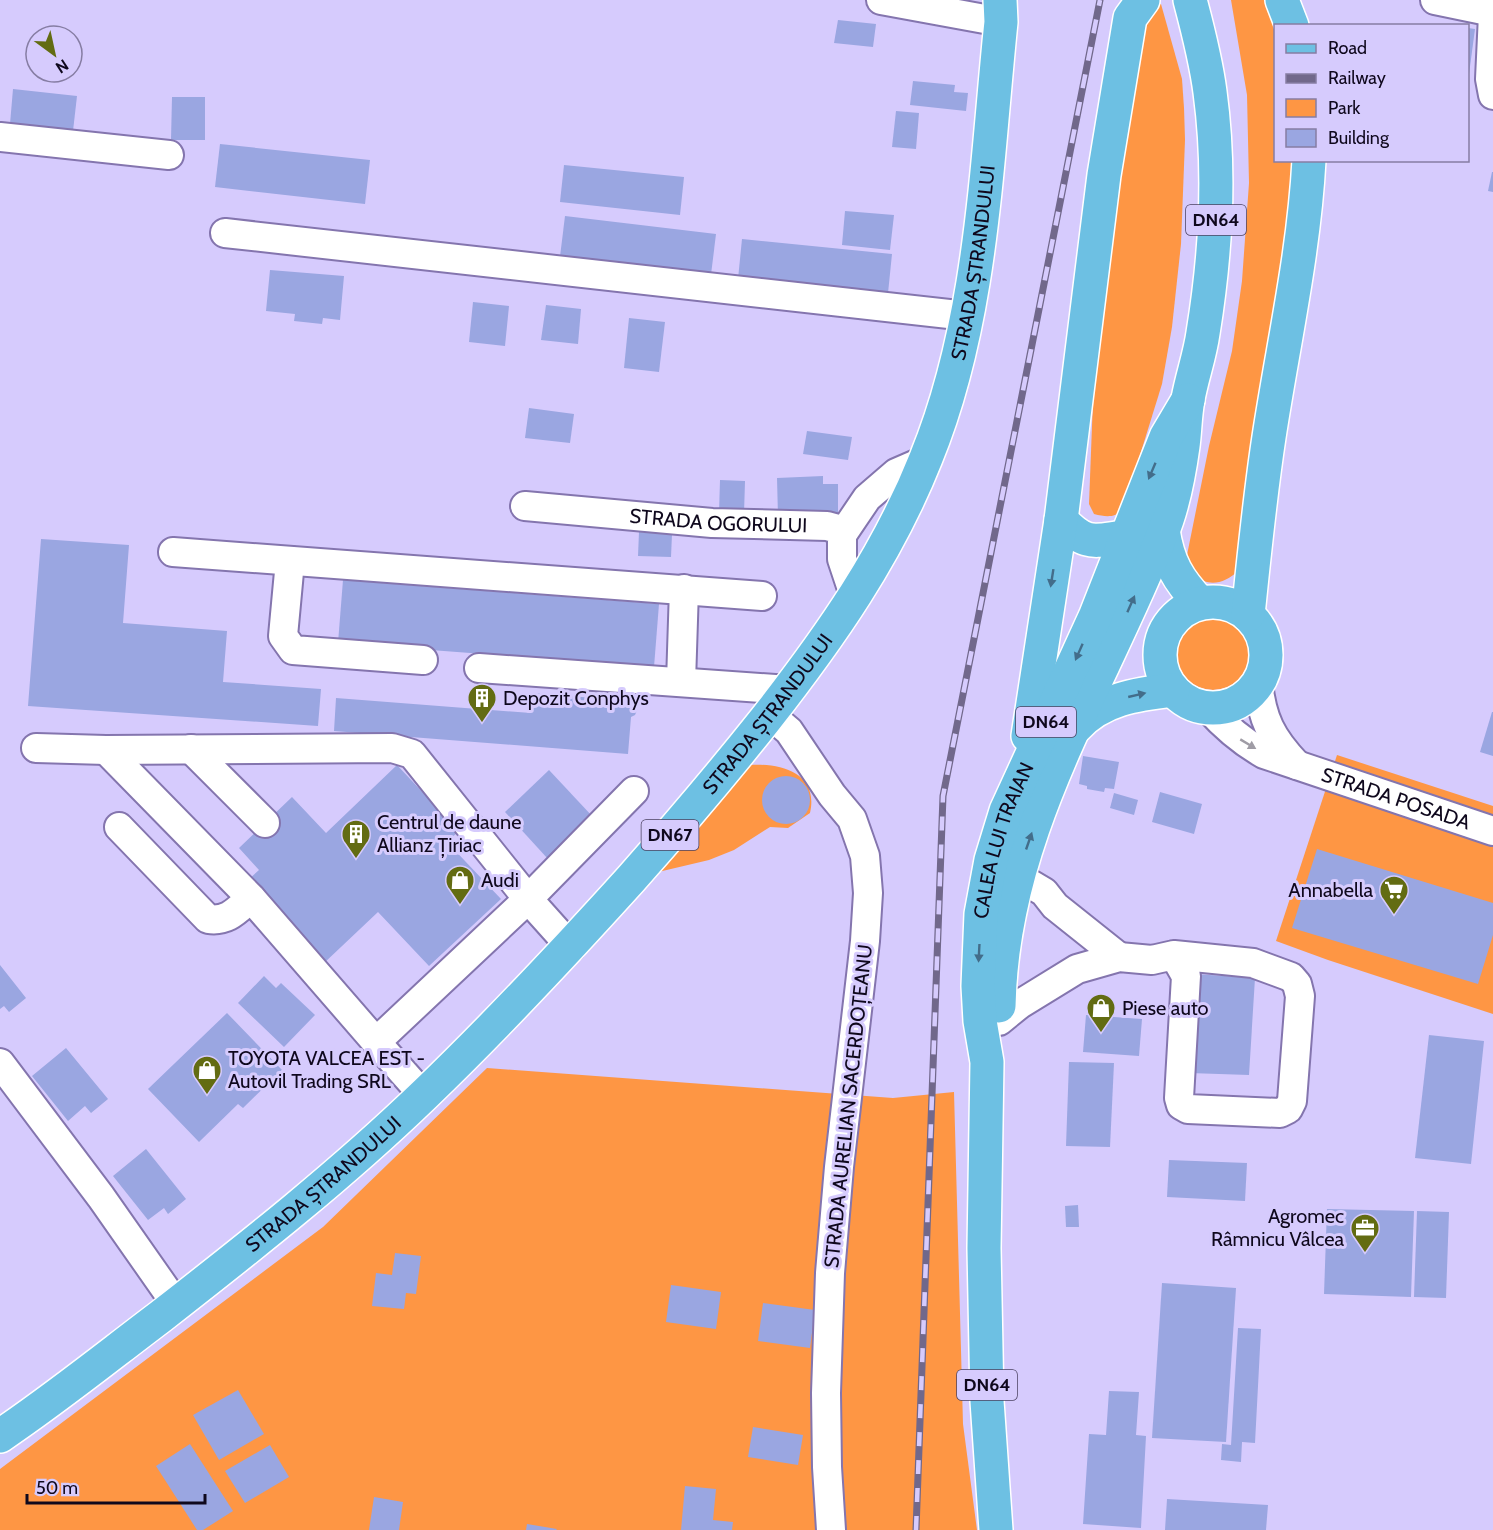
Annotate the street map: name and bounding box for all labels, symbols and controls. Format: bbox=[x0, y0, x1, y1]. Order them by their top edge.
north arrow bbox=[24, 24, 84, 84]
legend bbox=[1274, 24, 1469, 162]
text: Road bbox=[1328, 37, 1367, 59]
text: N bbox=[52, 55, 72, 77]
text: Railway bbox=[1328, 67, 1386, 89]
text: Park bbox=[1328, 97, 1361, 119]
text: Building bbox=[1328, 127, 1390, 149]
street label: STRADA ȘTRANDULUI bbox=[946, 164, 1000, 363]
road number: DN64 bbox=[1186, 205, 1246, 235]
one-way arrow bbox=[1147, 462, 1157, 480]
street label: STRADA OGORULUI bbox=[628, 504, 807, 537]
one-way arrow bbox=[1048, 569, 1057, 588]
one-way arrow bbox=[1127, 595, 1136, 613]
street label: STRADA ȘTRANDULUI bbox=[697, 629, 837, 799]
one-way arrow bbox=[1074, 643, 1084, 661]
building icon: Depozit Conphys bbox=[466, 682, 498, 724]
place label: Depozit Conphys bbox=[503, 686, 649, 710]
one-way arrow bbox=[1127, 690, 1146, 699]
road number: DN64 bbox=[1016, 707, 1076, 737]
one-way arrow bbox=[1240, 739, 1256, 750]
street label: CALEA LUI TRAIAN bbox=[968, 759, 1039, 921]
street label: STRADA POSADA bbox=[1318, 762, 1474, 835]
place label: Centrul de daune Allianz Țiriac bbox=[377, 810, 522, 858]
building icon: Centrul de daune Allianz Țiriac bbox=[340, 818, 372, 860]
road number: DN67 bbox=[642, 820, 698, 850]
one-way arrow bbox=[1025, 832, 1034, 850]
shop icon: Audi bbox=[444, 864, 476, 906]
place label: Audi bbox=[481, 868, 519, 892]
supermarket icon: Annabella bbox=[1378, 874, 1410, 916]
place label: Annabella bbox=[1288, 878, 1373, 902]
street label: STRADA AURELIAN SACERDOȚEANU bbox=[819, 943, 878, 1269]
one-way arrow bbox=[975, 944, 984, 963]
shop icon: Piese auto bbox=[1085, 992, 1117, 1034]
place label: Piese auto bbox=[1122, 996, 1209, 1020]
place label: TOYOTA VALCEA EST - Autovil Trading SRL bbox=[228, 1046, 425, 1093]
shop icon: TOYOTA VALCEA EST - Autovil Trading SRL bbox=[191, 1054, 223, 1096]
street label: STRADA ȘTRANDULUI bbox=[240, 1111, 406, 1257]
place label: Agromec Râmnicu Vâlcea bbox=[1211, 1204, 1344, 1251]
office icon: Agromec Râmnicu Vâlcea bbox=[1349, 1212, 1381, 1254]
road number: DN64 bbox=[957, 1370, 1017, 1400]
scale bar bbox=[27, 1467, 206, 1505]
text: 50 m bbox=[36, 1477, 78, 1499]

